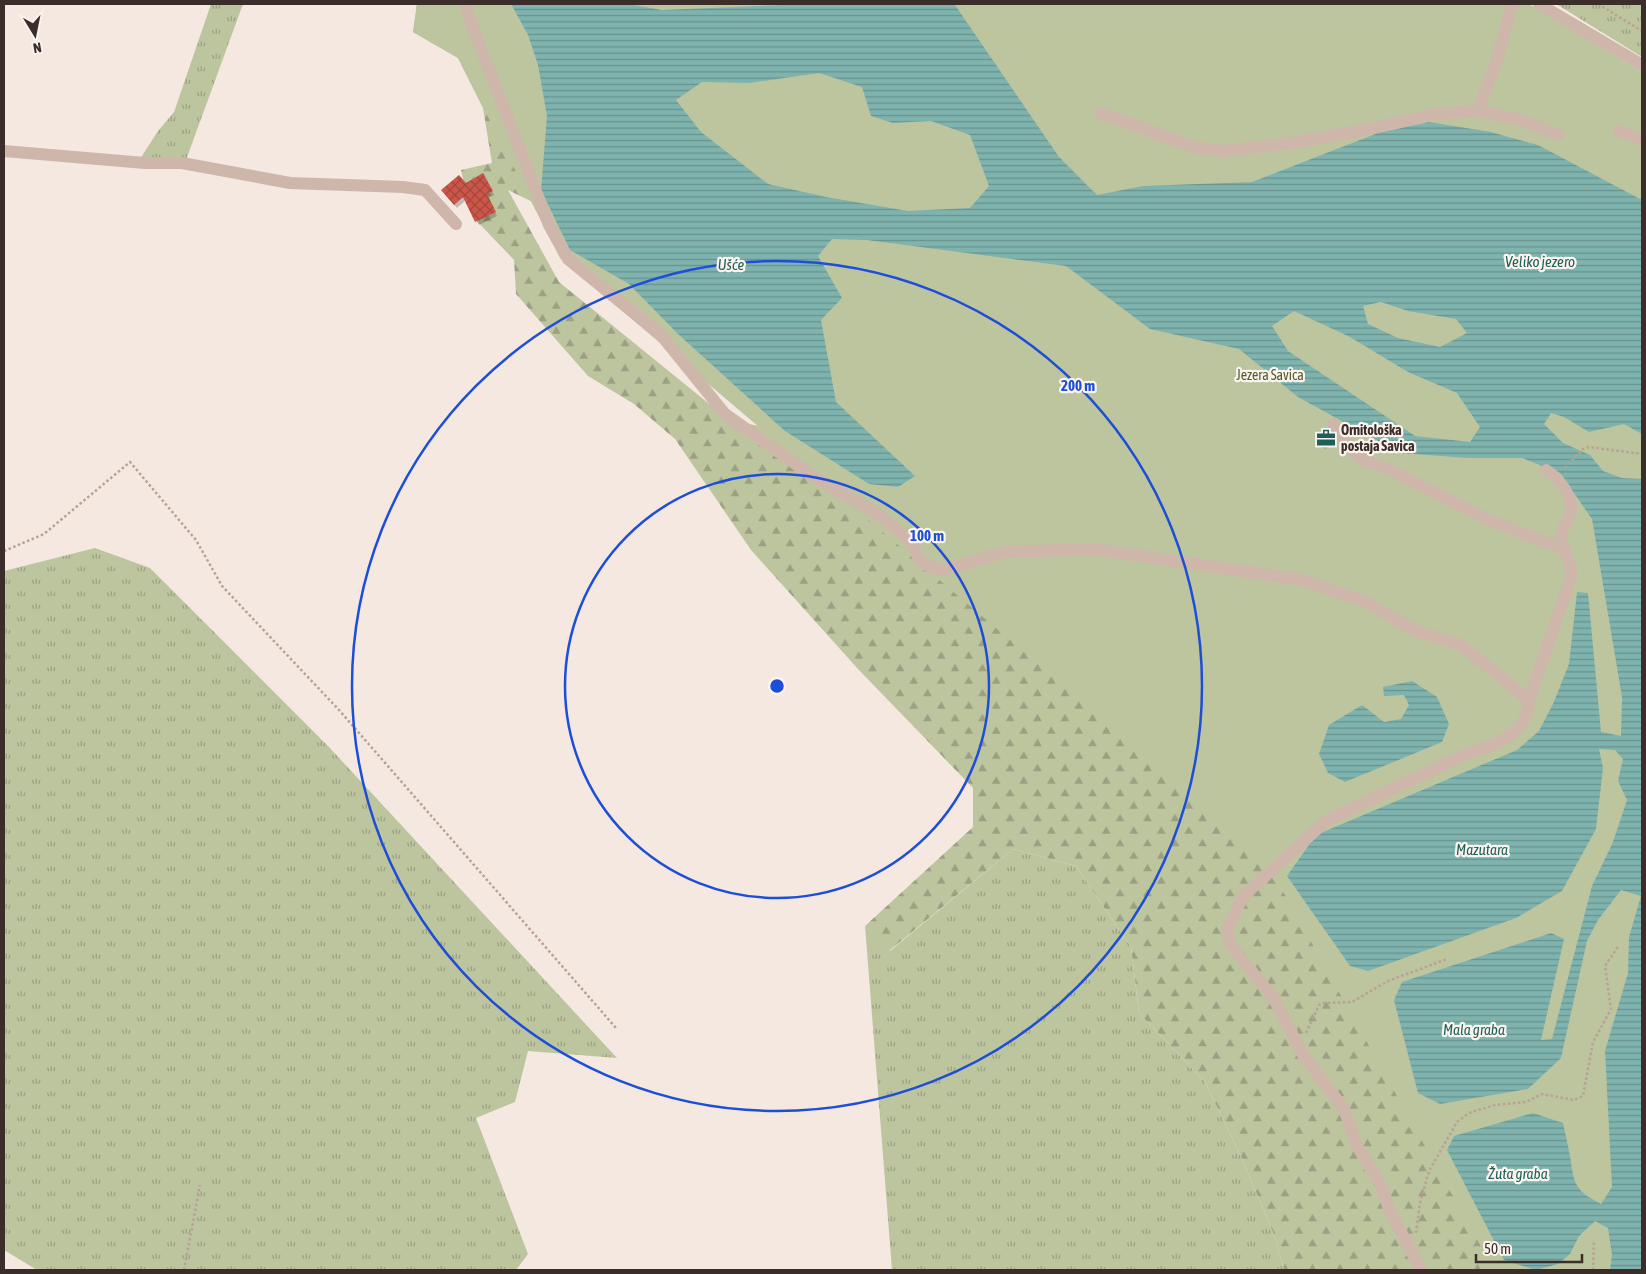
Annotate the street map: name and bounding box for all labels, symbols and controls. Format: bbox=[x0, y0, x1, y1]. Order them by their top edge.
north arrow bbox=[10, 10, 60, 60]
text: N bbox=[32, 39, 43, 56]
water label: Veliko jezero bbox=[1505, 253, 1575, 270]
water label: Ušće bbox=[718, 256, 744, 273]
park label: Jezera Savica bbox=[1236, 367, 1304, 383]
text: 200 m bbox=[1061, 377, 1095, 394]
place label: Ornitološka postaja Savica bbox=[1341, 422, 1415, 454]
office icon: Ornitološka postaja Savica bbox=[1315, 427, 1337, 449]
text: 100 m bbox=[910, 527, 944, 544]
centre of rings bbox=[768, 677, 786, 695]
water label: Mazutara bbox=[1456, 841, 1508, 858]
water label: Mala graba bbox=[1443, 1021, 1505, 1038]
water label: Žuta graba bbox=[1488, 1165, 1548, 1182]
scale bar bbox=[1476, 1232, 1582, 1264]
text: 50 m bbox=[1484, 1240, 1511, 1257]

